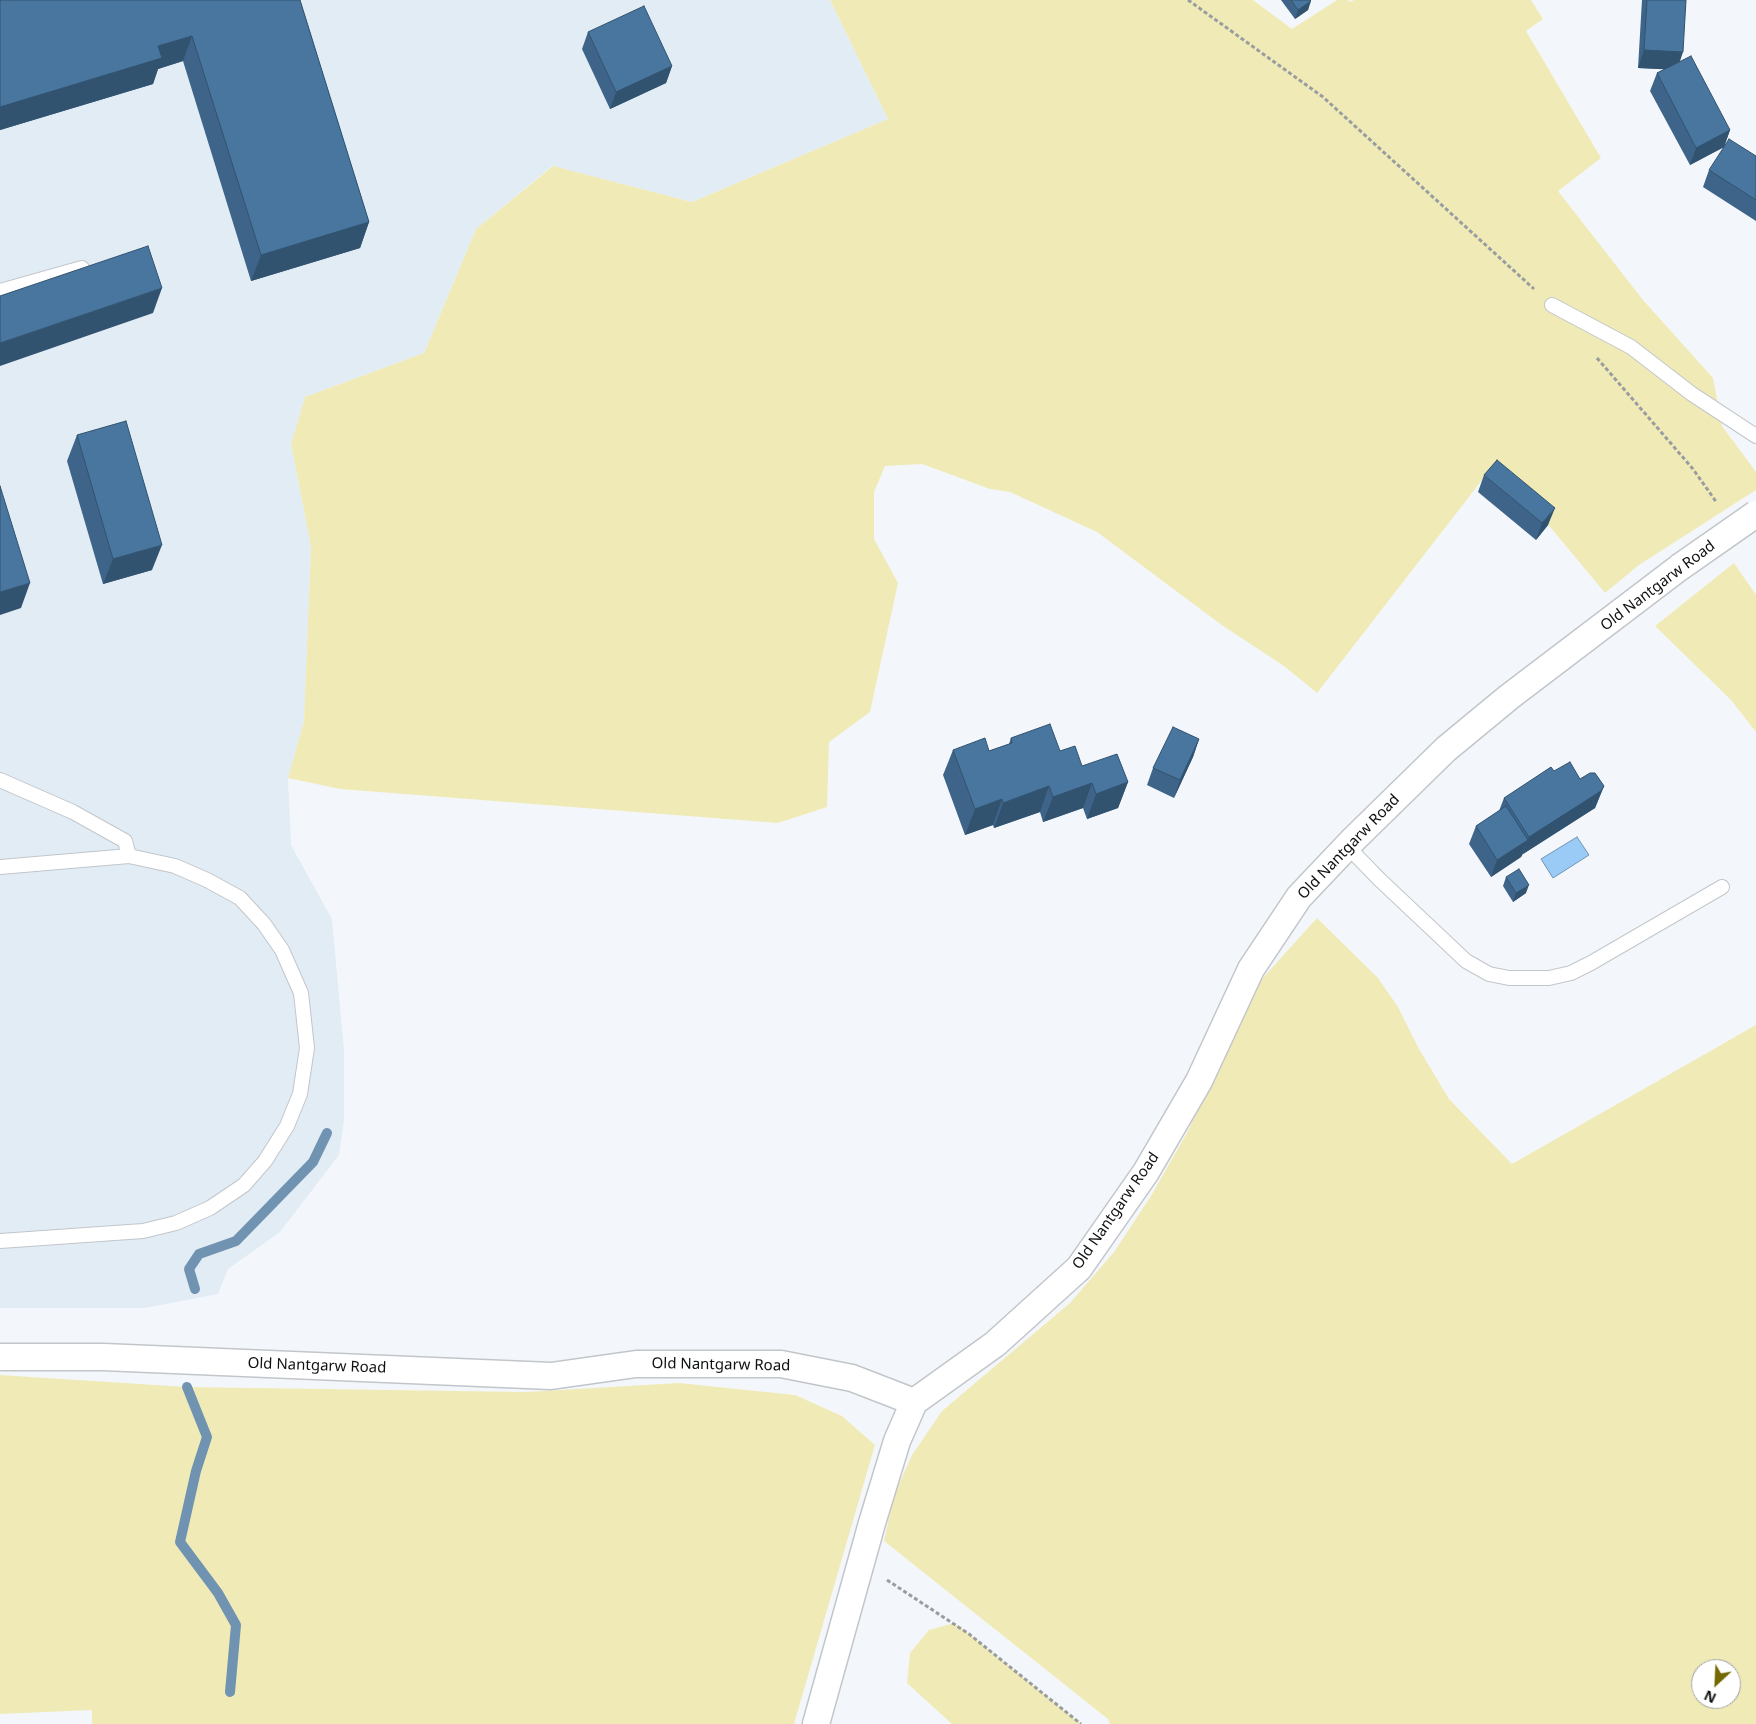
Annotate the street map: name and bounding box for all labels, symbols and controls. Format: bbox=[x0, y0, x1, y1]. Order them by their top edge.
street label: Old Nantgarw Road bbox=[1597, 537, 1719, 635]
street label: Old Nantgarw Road bbox=[1294, 791, 1404, 903]
street label: Old Nantgarw Road bbox=[1069, 1149, 1163, 1273]
street label: Old Nantgarw Road bbox=[247, 1355, 387, 1377]
street label: Old Nantgarw Road bbox=[651, 1355, 791, 1375]
north arrow bbox=[1691, 1659, 1741, 1709]
text: N bbox=[1701, 1686, 1719, 1708]

